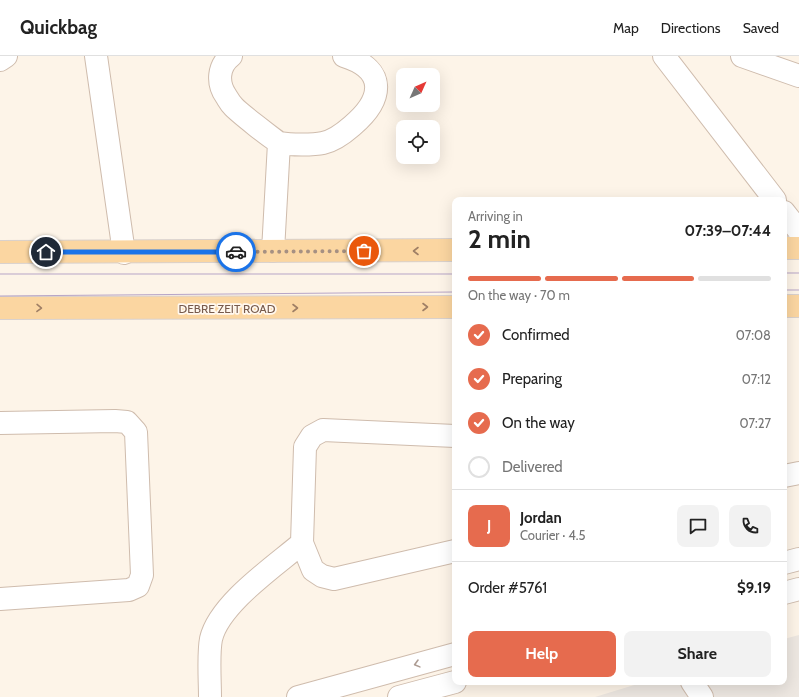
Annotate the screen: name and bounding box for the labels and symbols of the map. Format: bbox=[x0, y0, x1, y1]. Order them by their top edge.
north arrow bbox=[396, 68, 440, 112]
courier bbox=[216, 232, 256, 272]
pin bbox=[347, 234, 381, 268]
pin bbox=[29, 235, 63, 269]
one-way arrow bbox=[413, 247, 419, 255]
street label: DEBRE ZEIT ROAD bbox=[179, 301, 276, 316]
one-way arrow bbox=[422, 303, 428, 311]
one-way arrow bbox=[36, 304, 42, 312]
one-way arrow bbox=[292, 304, 298, 312]
one-way arrow bbox=[414, 659, 421, 668]

